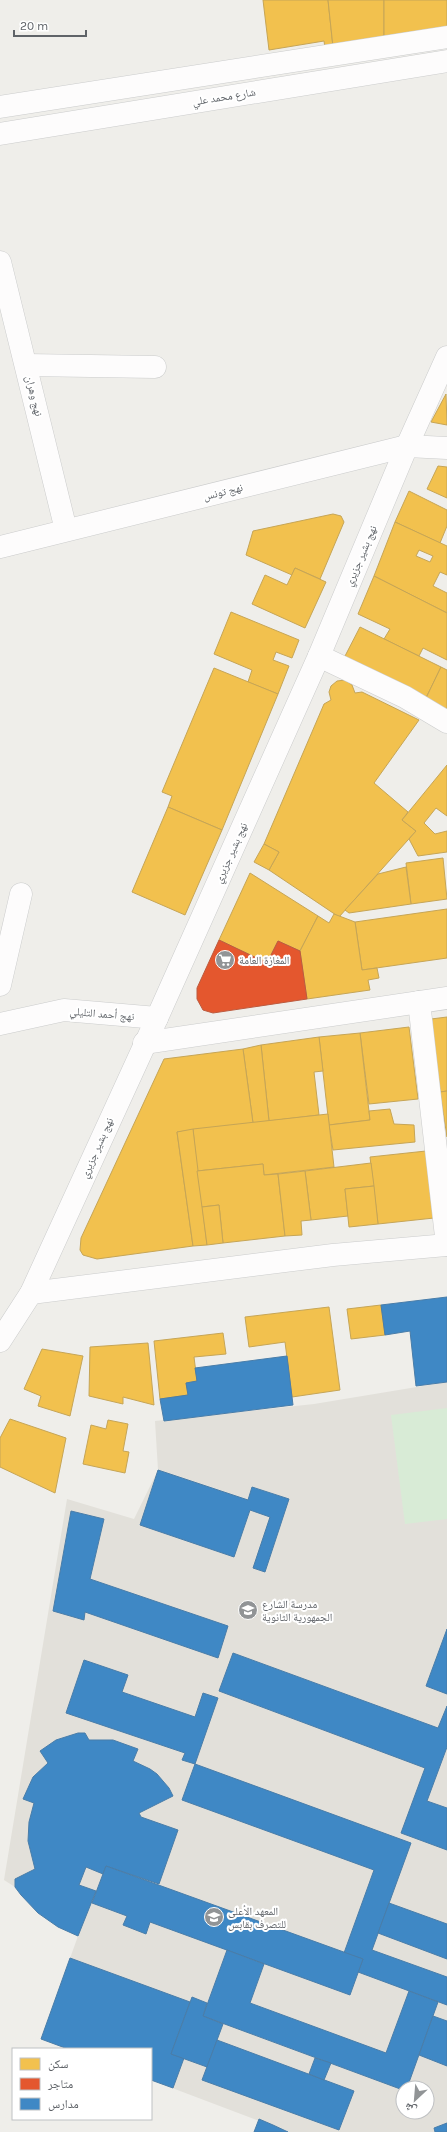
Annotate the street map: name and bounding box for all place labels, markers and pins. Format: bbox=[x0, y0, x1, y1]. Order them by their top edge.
supermarket icon: المغازة العامة bbox=[214, 949, 236, 971]
place label: المغازة العامة bbox=[239, 954, 289, 967]
place label: مدرسة الشارع الجمهورية الثانوية bbox=[262, 1598, 332, 1624]
school or university icon: مدرسة الشارع الجمهورية الثانوية bbox=[237, 1599, 259, 1621]
place label: المعهد الأعلى للتصرف بقابس bbox=[228, 1905, 286, 1931]
school or university icon: المعهد الأعلى للتصرف بقابس bbox=[203, 1906, 225, 1928]

